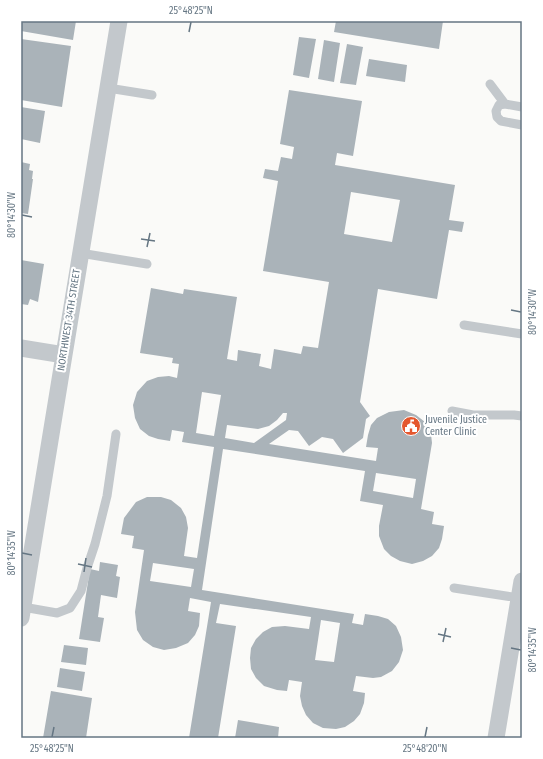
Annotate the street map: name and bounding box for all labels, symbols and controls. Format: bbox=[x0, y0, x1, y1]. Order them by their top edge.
text: 25°48'25"N bbox=[169, 5, 213, 17]
text: 80°14'30"W bbox=[6, 191, 18, 238]
street label: NORTHWEST 34TH STREET bbox=[55, 268, 83, 372]
text: 80°14'30"W bbox=[527, 288, 539, 335]
place label: Juvenile Justice Center Clinic bbox=[425, 414, 487, 438]
public building icon: Juvenile Justice Center Clinic bbox=[400, 415, 422, 437]
text: 80°14'35"W bbox=[6, 530, 18, 576]
text: 80°14'35"W bbox=[527, 627, 539, 673]
text: 25°48'25"N bbox=[30, 743, 74, 755]
text: 25°48'20"N bbox=[403, 743, 447, 755]

